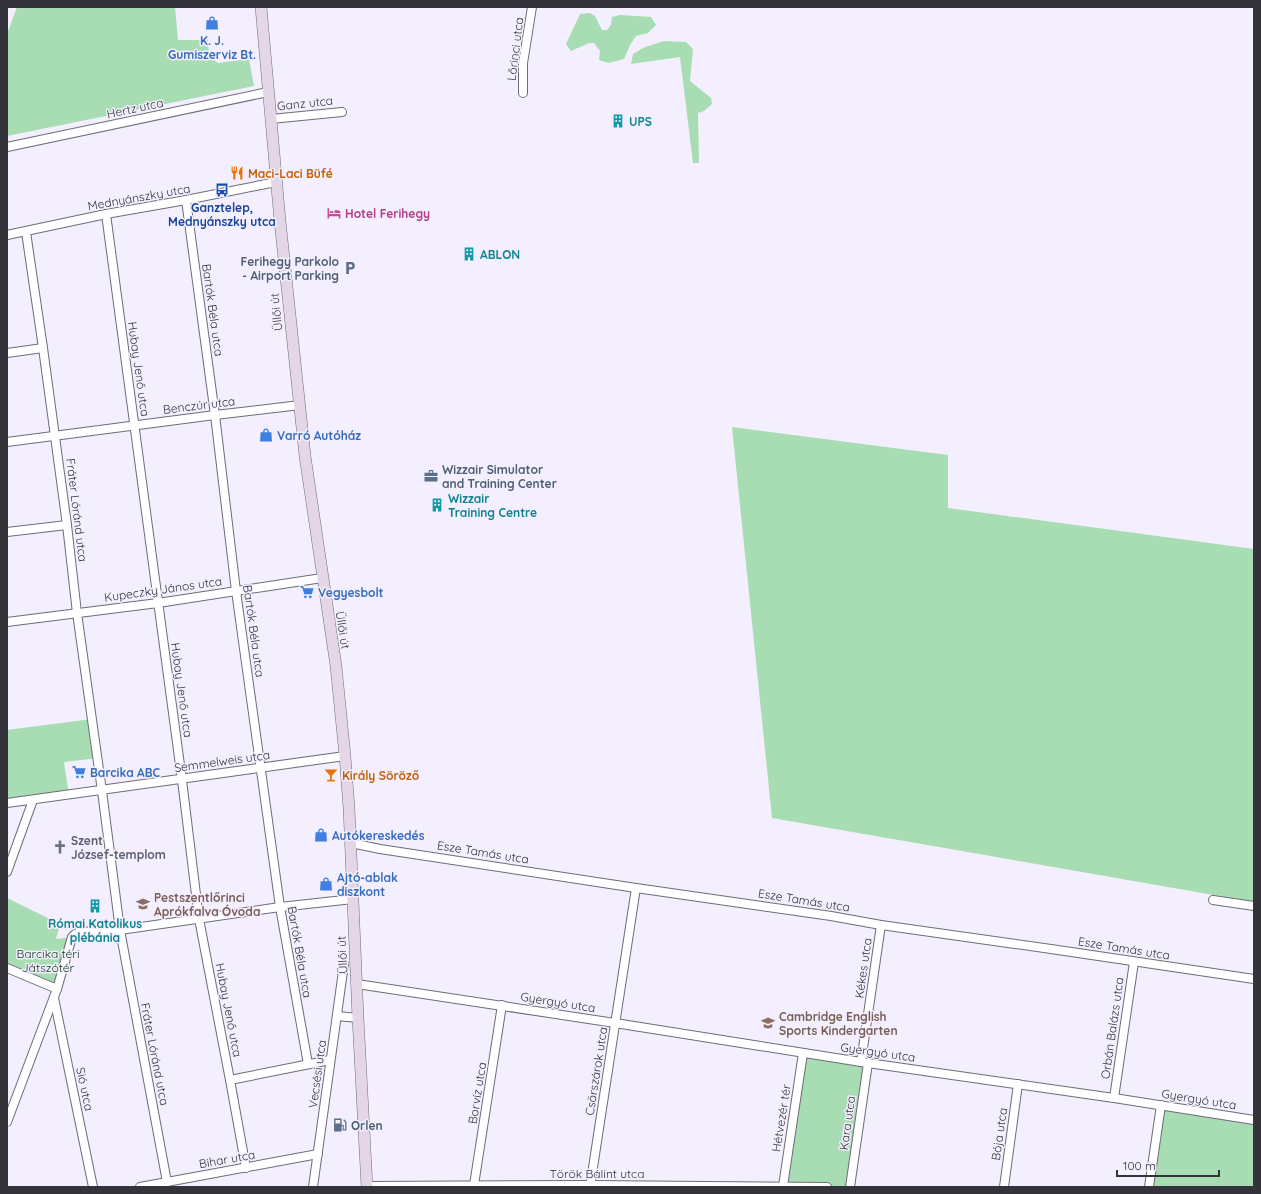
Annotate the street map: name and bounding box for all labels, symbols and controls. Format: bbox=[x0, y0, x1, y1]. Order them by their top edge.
shop icon: K. J. Gumiszerviz Bt. bbox=[204, 15, 220, 31]
street label: Lőrinci utca bbox=[504, 16, 526, 82]
place label: K. J. Gumiszerviz Bt. bbox=[168, 33, 256, 62]
street label: Ganz utca bbox=[276, 93, 334, 113]
street label: Hertz utca bbox=[105, 95, 165, 121]
building icon: UPS bbox=[610, 113, 626, 129]
place label: UPS bbox=[629, 114, 652, 129]
restaurant icon: Maci-Laci Büfé bbox=[229, 165, 245, 181]
place label: Maci-Laci Büfé bbox=[248, 166, 333, 181]
street label: Mednyánszky utca bbox=[86, 181, 192, 213]
bus stop icon: Ganztelep, Mednyánszky utca bbox=[214, 182, 230, 198]
place label: Ganztelep, Mednyánszky utca bbox=[168, 200, 276, 229]
hotel icon: Hotel Ferihegy bbox=[326, 205, 342, 221]
place label: Hotel Ferihegy bbox=[345, 206, 430, 221]
building icon: ABLON bbox=[461, 246, 477, 262]
place label: ABLON bbox=[480, 247, 520, 262]
place label: Ferihegy Parkolo - Airport Parking bbox=[241, 254, 339, 283]
parking icon: Ferihegy Parkolo - Airport Parking bbox=[342, 260, 358, 276]
street label: Bartók Béla utca bbox=[199, 263, 227, 357]
street label: Üllői út bbox=[267, 292, 285, 332]
street label: Hubay Jenő utca bbox=[125, 321, 153, 417]
street label: Benczúr utca bbox=[162, 393, 236, 417]
shop icon: Varró Autóház bbox=[258, 427, 274, 443]
place label: Varró Autóház bbox=[277, 428, 361, 443]
street label: Fráter Lóránd utca bbox=[63, 457, 91, 563]
place label: Wizzair Simulator and Training Center bbox=[442, 462, 557, 491]
office icon: Wizzair Simulator and Training Center bbox=[423, 468, 439, 484]
place label: Wizzair Training Centre bbox=[448, 491, 537, 520]
building icon: Wizzair Training Centre bbox=[429, 497, 445, 513]
street label: Kupeczky János utca bbox=[103, 573, 223, 605]
street label: Bartók Béla utca bbox=[240, 584, 268, 678]
supermarket icon: Vegyesbolt bbox=[299, 584, 315, 600]
place label: Vegyesbolt bbox=[318, 585, 384, 600]
street label: Üllői út bbox=[333, 610, 353, 650]
street label: Hubay Jenő utca bbox=[168, 642, 196, 738]
street label: Semmelweis utca bbox=[173, 747, 271, 775]
supermarket icon: Barcika ABC bbox=[71, 764, 87, 780]
place label: Barcika ABC bbox=[90, 765, 161, 780]
bar icon: Király Söröző bbox=[323, 767, 339, 783]
place label: Király Söröző bbox=[342, 768, 420, 783]
shop icon: Autókereskedés bbox=[313, 827, 329, 843]
place label: Autókereskedés bbox=[332, 828, 425, 843]
place label: Szent József-templom bbox=[71, 833, 166, 862]
street label: Esze Tamás utca bbox=[436, 837, 530, 867]
church icon: Szent József-templom bbox=[52, 839, 68, 855]
place label: Ajtó-ablak diszkont bbox=[337, 870, 398, 899]
shop icon: Ajtó-ablak diszkont bbox=[318, 876, 334, 892]
street label: Esze Tamás utca bbox=[757, 885, 851, 915]
place label: Pestszentlőrinci Aprókfalva Óvoda bbox=[154, 890, 260, 919]
school or university icon: Pestszentlőrinci Aprókfalva Óvoda bbox=[135, 896, 151, 912]
building icon: Római Katolikus plébánia bbox=[87, 898, 103, 914]
street label: Bartók Béla utca bbox=[285, 905, 315, 999]
place label: Római Katolikus plébánia bbox=[48, 916, 142, 945]
street label: Esze Tamás utca bbox=[1077, 933, 1171, 963]
street label: Üllői út bbox=[334, 936, 350, 974]
street label: Kékes utca bbox=[851, 937, 875, 999]
park label: Barcika téri Játszótér bbox=[16, 946, 80, 975]
street label: Hubay Jenő utca bbox=[213, 962, 245, 1058]
street label: Orbán Balázs utca bbox=[1097, 976, 1127, 1080]
street label: Gyergyó utca bbox=[520, 989, 596, 1015]
street label: Fráter Lóránd utca bbox=[138, 1001, 172, 1107]
place label: Cambridge English Sports Kindergarten bbox=[779, 1009, 898, 1038]
school or university icon: Cambridge English Sports Kindergarten bbox=[760, 1015, 776, 1031]
street label: Csörszárok utca bbox=[582, 1026, 610, 1116]
street label: Vecsési utca bbox=[305, 1039, 329, 1109]
street label: Gyergyó utca bbox=[840, 1039, 916, 1065]
street label: Borvíz utca bbox=[465, 1061, 489, 1125]
street label: Sió utca bbox=[73, 1066, 97, 1112]
street label: Hétvezér tér bbox=[768, 1083, 794, 1153]
street label: Gyergyó utca bbox=[1161, 1086, 1237, 1112]
street label: Kara utca bbox=[836, 1095, 858, 1151]
street label: Bója utca bbox=[988, 1107, 1010, 1161]
fuel station icon: Orlen bbox=[332, 1117, 348, 1133]
place label: Orlen bbox=[351, 1118, 383, 1133]
street label: Bihar utca bbox=[198, 1147, 256, 1171]
scale bar bbox=[1117, 1152, 1219, 1178]
text: 100 m bbox=[1123, 1158, 1156, 1173]
street label: Török Bálint utca bbox=[549, 1166, 645, 1181]

